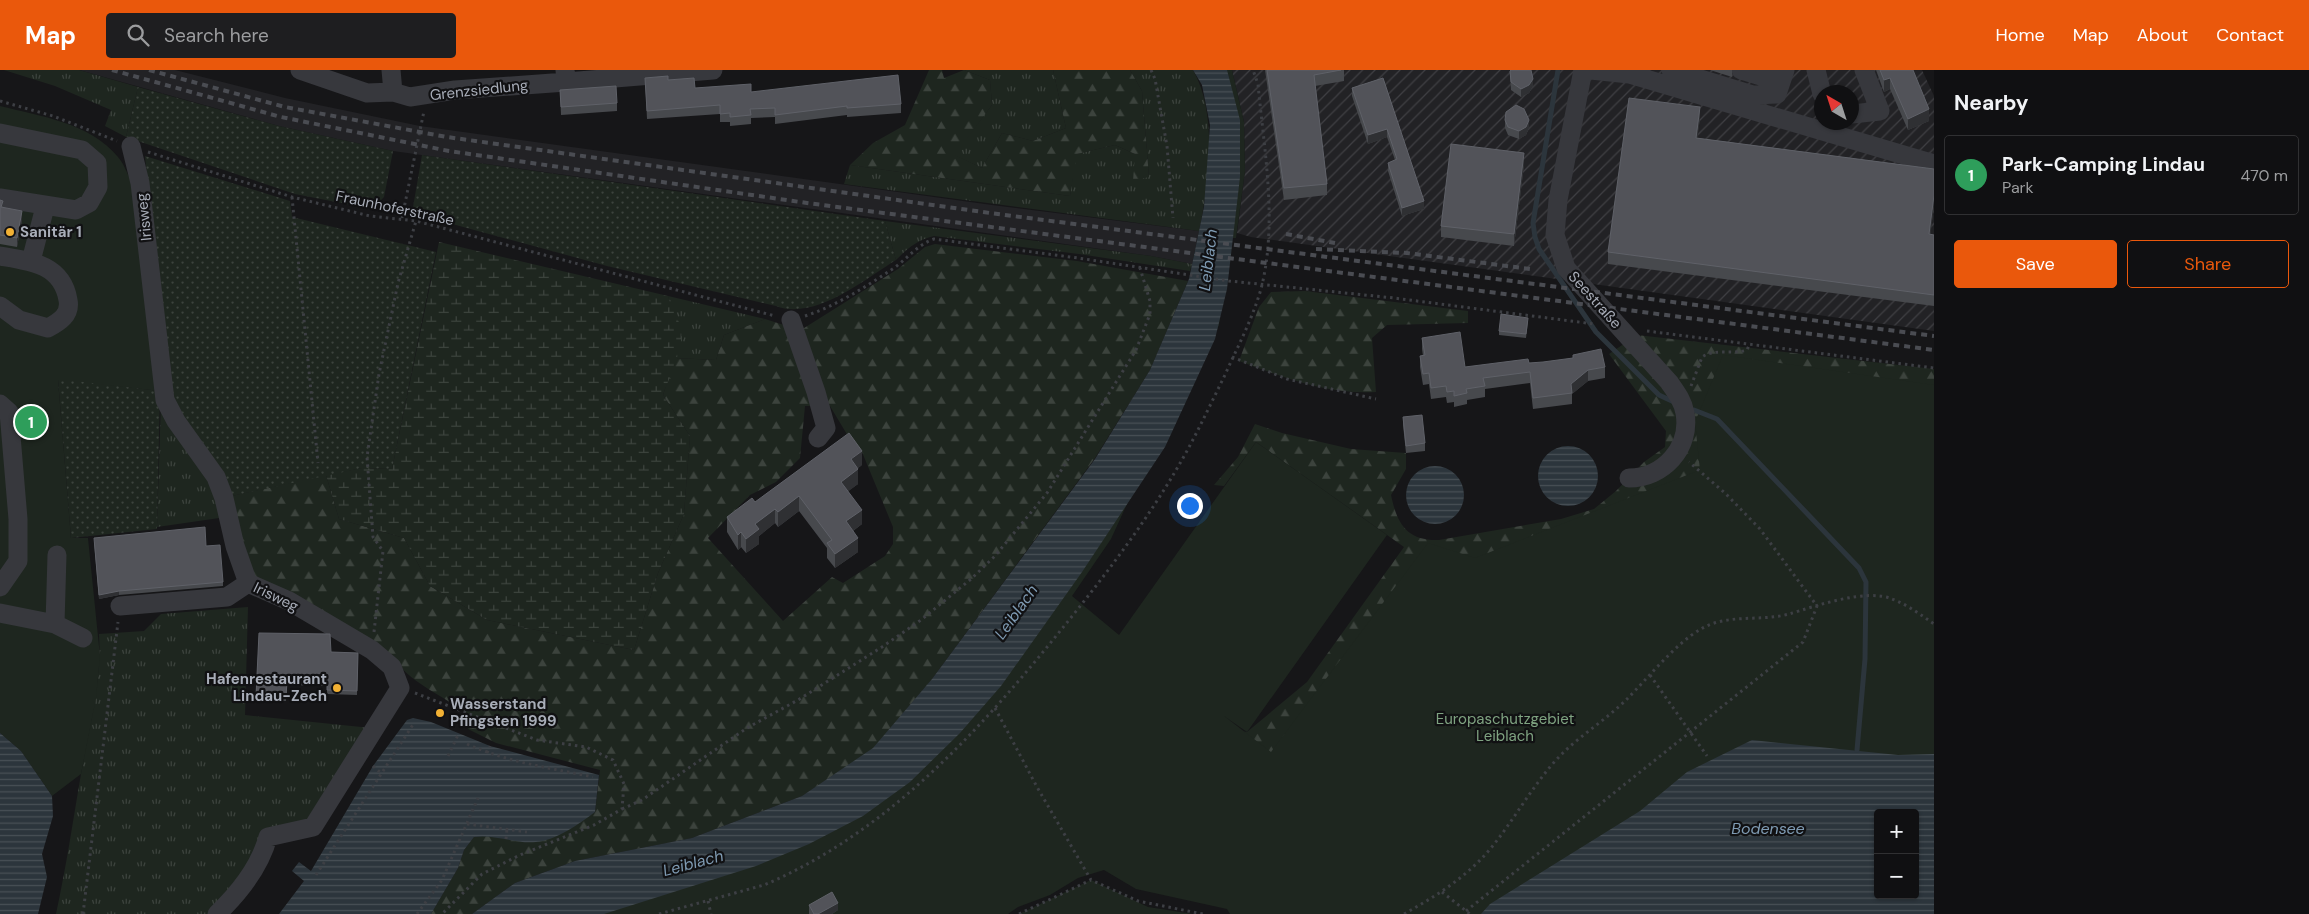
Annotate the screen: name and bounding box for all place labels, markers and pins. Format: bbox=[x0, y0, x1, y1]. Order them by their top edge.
place label: Sanitär 1 bbox=[20, 222, 82, 242]
marker: Sanitär 1 bbox=[4, 226, 16, 238]
pin: 1 bbox=[15, 403, 47, 441]
place label: Hafenrestaurant Lindau-Zech bbox=[206, 669, 327, 706]
marker: Hafenrestaurant Lindau-Zech bbox=[331, 682, 343, 694]
place label: Wasserstand Pfingsten 1999 bbox=[450, 694, 556, 731]
marker: Wasserstand Pfingsten 1999 bbox=[434, 707, 446, 719]

